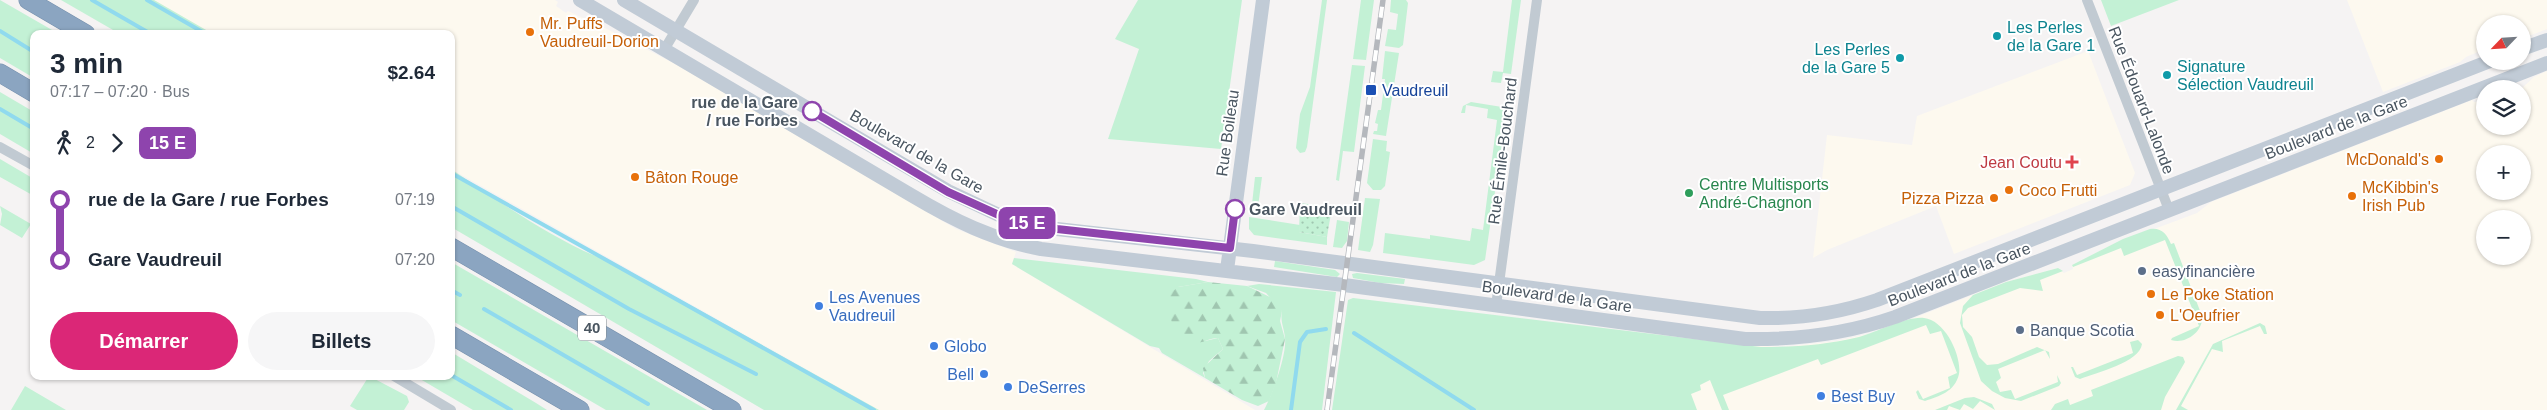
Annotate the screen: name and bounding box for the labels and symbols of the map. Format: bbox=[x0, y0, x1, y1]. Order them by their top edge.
place label: Mr. Puffs Vaudreuil-Dorion bbox=[540, 15, 659, 50]
north arrow bbox=[2476, 15, 2531, 70]
place label: Les Perles de la Gare 1 bbox=[2007, 19, 2095, 54]
street label: Rue Édouard-Lalonde bbox=[2106, 24, 2178, 176]
marker: Mr. Puffs Vaudreuil-Dorion bbox=[524, 26, 536, 38]
marker: Les Perles de la Gare 1 bbox=[1991, 30, 2003, 42]
place label: Les Perles de la Gare 5 bbox=[1802, 41, 1890, 76]
marker: Les Perles de la Gare 5 bbox=[1894, 52, 1906, 64]
place label: Signature Sélection Vaudreuil bbox=[2177, 58, 2314, 93]
marker: Signature Sélection Vaudreuil bbox=[2161, 69, 2173, 81]
street label: Rue Émile-Bouchard bbox=[1484, 77, 1520, 225]
place label: Vaudreuil bbox=[1382, 82, 1448, 99]
marker: Vaudreuil bbox=[1364, 83, 1378, 97]
street label: Rue Boileau bbox=[1213, 89, 1242, 177]
street label: Boulevard de la Gare bbox=[2263, 92, 2410, 162]
place label: rue de la Gare / rue Forbes bbox=[691, 94, 798, 129]
marker: rue de la Gare / rue Forbes bbox=[802, 101, 822, 121]
street label: Boulevard de la Gare bbox=[847, 106, 987, 197]
place label: McDonald's bbox=[2346, 151, 2429, 168]
marker: McDonald's bbox=[2433, 153, 2445, 165]
place label: Jean Coutu bbox=[1980, 154, 2062, 171]
marker: Jean Coutu bbox=[2066, 156, 2078, 168]
place label: Bâton Rouge bbox=[645, 169, 739, 186]
marker: Bâton Rouge bbox=[629, 171, 641, 183]
place label: Centre Multisports André-Chagnon bbox=[1699, 176, 1829, 211]
place label: McKibbin's Irish Pub bbox=[2362, 179, 2439, 214]
place label: Coco Frutti bbox=[2019, 182, 2097, 199]
marker: Coco Frutti bbox=[2003, 184, 2015, 196]
marker: Centre Multisports André-Chagnon bbox=[1683, 187, 1695, 199]
place label: Pizza Pizza bbox=[1901, 190, 1984, 207]
marker: McKibbin's Irish Pub bbox=[2346, 190, 2358, 202]
marker: Pizza Pizza bbox=[1988, 192, 2000, 204]
marker: Gare Vaudreuil bbox=[1225, 199, 1245, 219]
place label: Gare Vaudreuil bbox=[1249, 201, 1362, 218]
line badge: 15 E bbox=[992, 207, 1062, 239]
street label: Boulevard de la Gare bbox=[1886, 239, 2033, 309]
place label: easyfinancière bbox=[2152, 263, 2255, 280]
marker: easyfinancière bbox=[2136, 265, 2148, 277]
street label: Boulevard de la Gare bbox=[1481, 278, 1633, 315]
place label: Le Poke Station bbox=[2161, 286, 2274, 303]
marker: Le Poke Station bbox=[2145, 288, 2157, 300]
place label: Les Avenues Vaudreuil bbox=[829, 289, 920, 324]
marker: Les Avenues Vaudreuil bbox=[813, 300, 825, 312]
place label: L'Oeufrier bbox=[2170, 307, 2240, 324]
marker: L'Oeufrier bbox=[2154, 309, 2166, 321]
road number: 40 bbox=[578, 316, 606, 340]
place label: Banque Scotia bbox=[2030, 322, 2134, 339]
marker: Banque Scotia bbox=[2014, 324, 2026, 336]
place label: Globo bbox=[944, 338, 987, 355]
marker: Globo bbox=[928, 340, 940, 352]
place label: Bell bbox=[947, 366, 974, 383]
marker: Bell bbox=[978, 368, 990, 380]
place label: DeSerres bbox=[1018, 379, 1086, 396]
marker: DeSerres bbox=[1002, 381, 1014, 393]
place label: Best Buy bbox=[1831, 388, 1895, 405]
marker: Best Buy bbox=[1815, 390, 1827, 402]

